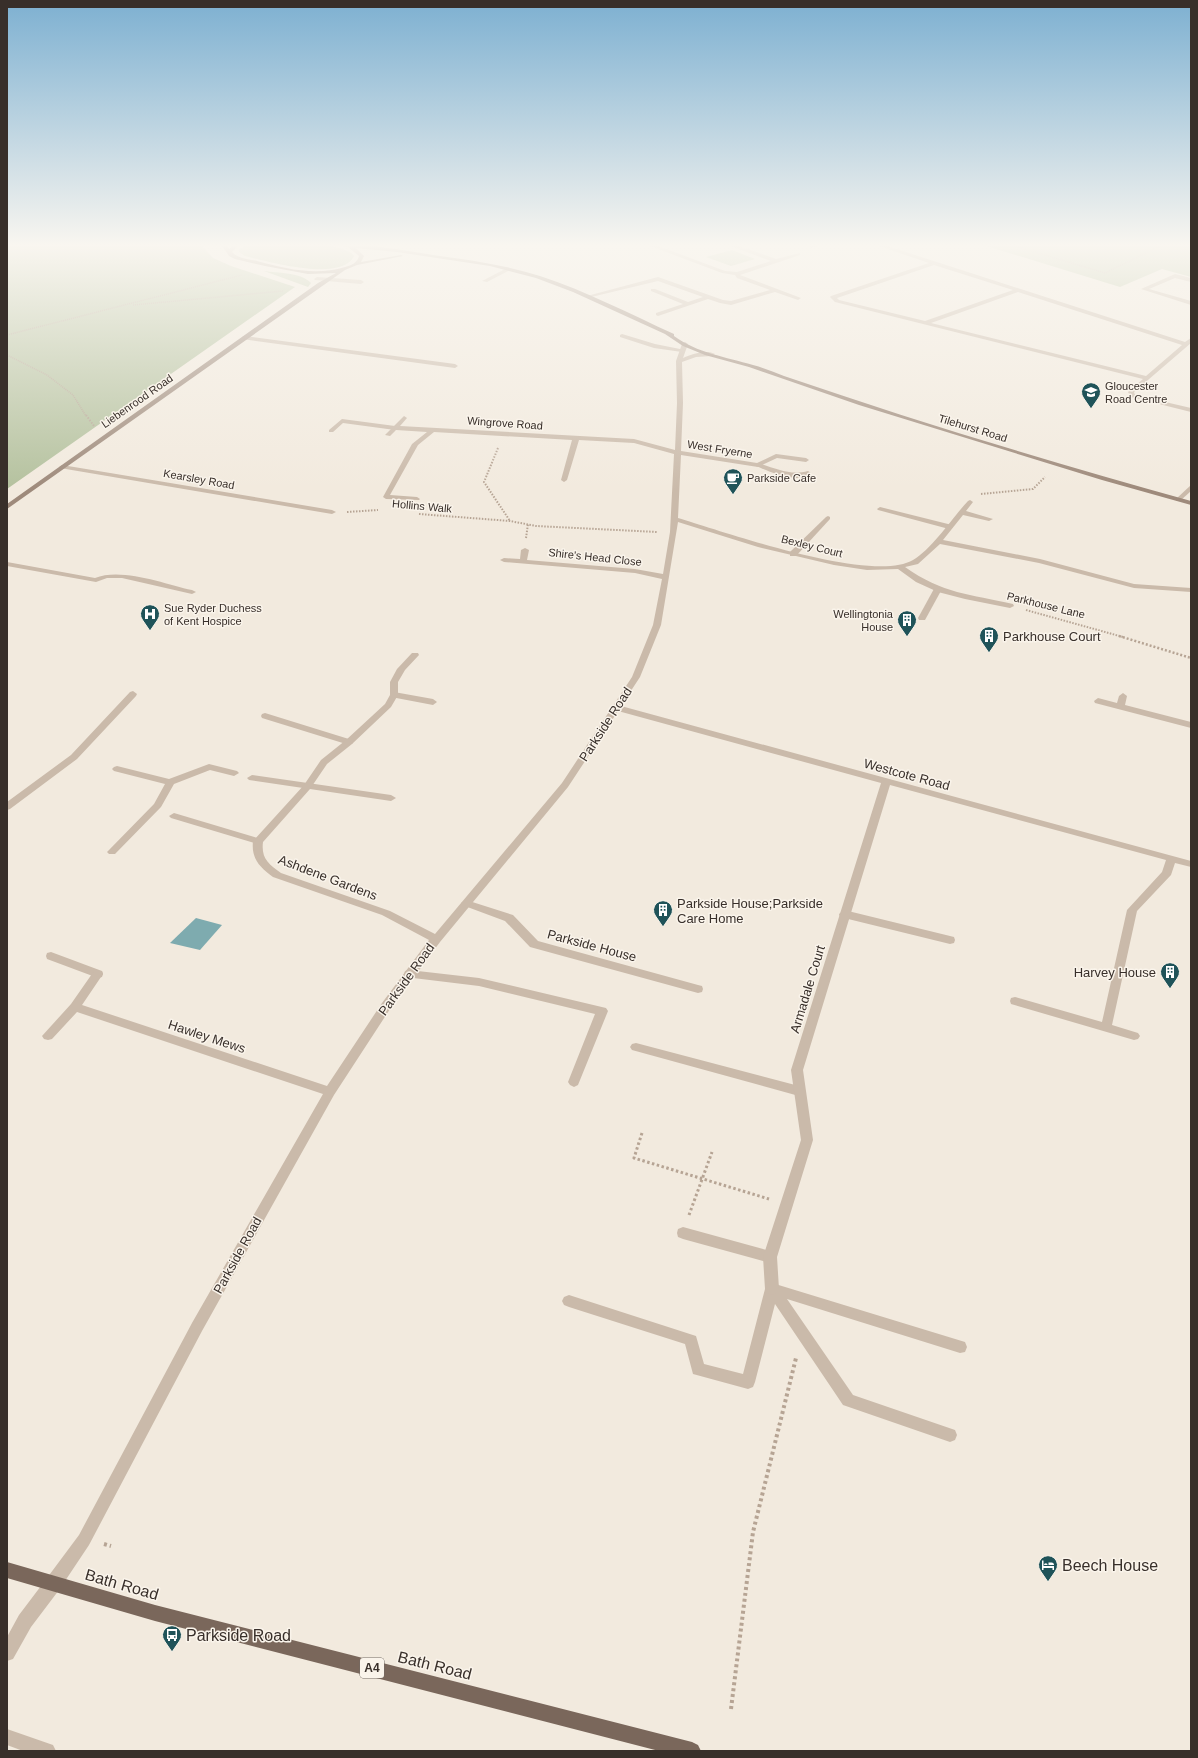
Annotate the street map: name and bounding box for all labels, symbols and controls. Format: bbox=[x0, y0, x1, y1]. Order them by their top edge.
street label: Liebenrood Road bbox=[99, 372, 175, 430]
place label: Gloucester Road Centre bbox=[1105, 380, 1167, 405]
school or university icon: Gloucester Road Centre bbox=[1080, 381, 1102, 409]
street label: Tilehurst Road bbox=[937, 412, 1009, 444]
street label: Wingrove Road bbox=[467, 414, 543, 432]
street label: West Fryerne bbox=[687, 438, 753, 460]
street label: Kearsley Road bbox=[162, 467, 236, 491]
cafe icon: Parkside Cafe bbox=[722, 467, 744, 495]
place label: Parkside Cafe bbox=[747, 472, 816, 484]
street label: Hollins Walk bbox=[392, 497, 453, 515]
street label: Bexley Court bbox=[780, 533, 844, 559]
street label: Shire's Head Close bbox=[548, 546, 642, 568]
street label: Parkhouse Lane bbox=[1006, 589, 1086, 621]
place label: Sue Ryder Duchess of Kent Hospice bbox=[164, 602, 262, 627]
hospital icon: Sue Ryder Duchess of Kent Hospice bbox=[139, 603, 161, 631]
place label: Wellingtonia House bbox=[833, 608, 894, 633]
building icon: Wellingtonia House bbox=[896, 609, 918, 637]
building icon: Parkhouse Court bbox=[978, 625, 1000, 653]
place label: Parkhouse Court bbox=[1003, 629, 1101, 644]
street label: Parkside Road bbox=[576, 684, 635, 764]
street label: Westcote Road bbox=[862, 756, 952, 793]
street label: Ashdene Gardens bbox=[276, 852, 380, 903]
place label: Parkside House;Parkside Care Home bbox=[677, 896, 823, 926]
building icon: Parkside House;Parkside Care Home bbox=[652, 899, 674, 927]
street label: Parkside House bbox=[546, 926, 638, 965]
street label: Parkside Road bbox=[375, 940, 438, 1018]
street label: Armadale Court bbox=[787, 943, 828, 1035]
building icon: Harvey House bbox=[1159, 961, 1181, 989]
place label: Harvey House bbox=[1074, 965, 1156, 980]
street label: Hawley Mews bbox=[166, 1017, 248, 1056]
street label: Parkside Road bbox=[210, 1214, 265, 1296]
hotel icon: Beech House bbox=[1037, 1554, 1059, 1582]
place label: Beech House bbox=[1062, 1557, 1158, 1574]
street label: Bath Road bbox=[83, 1566, 161, 1603]
bus stop icon: Parkside Road bbox=[161, 1624, 183, 1652]
place label: Parkside Road bbox=[186, 1627, 291, 1644]
street label: Bath Road bbox=[396, 1648, 474, 1683]
road number: A4 bbox=[360, 1658, 384, 1678]

